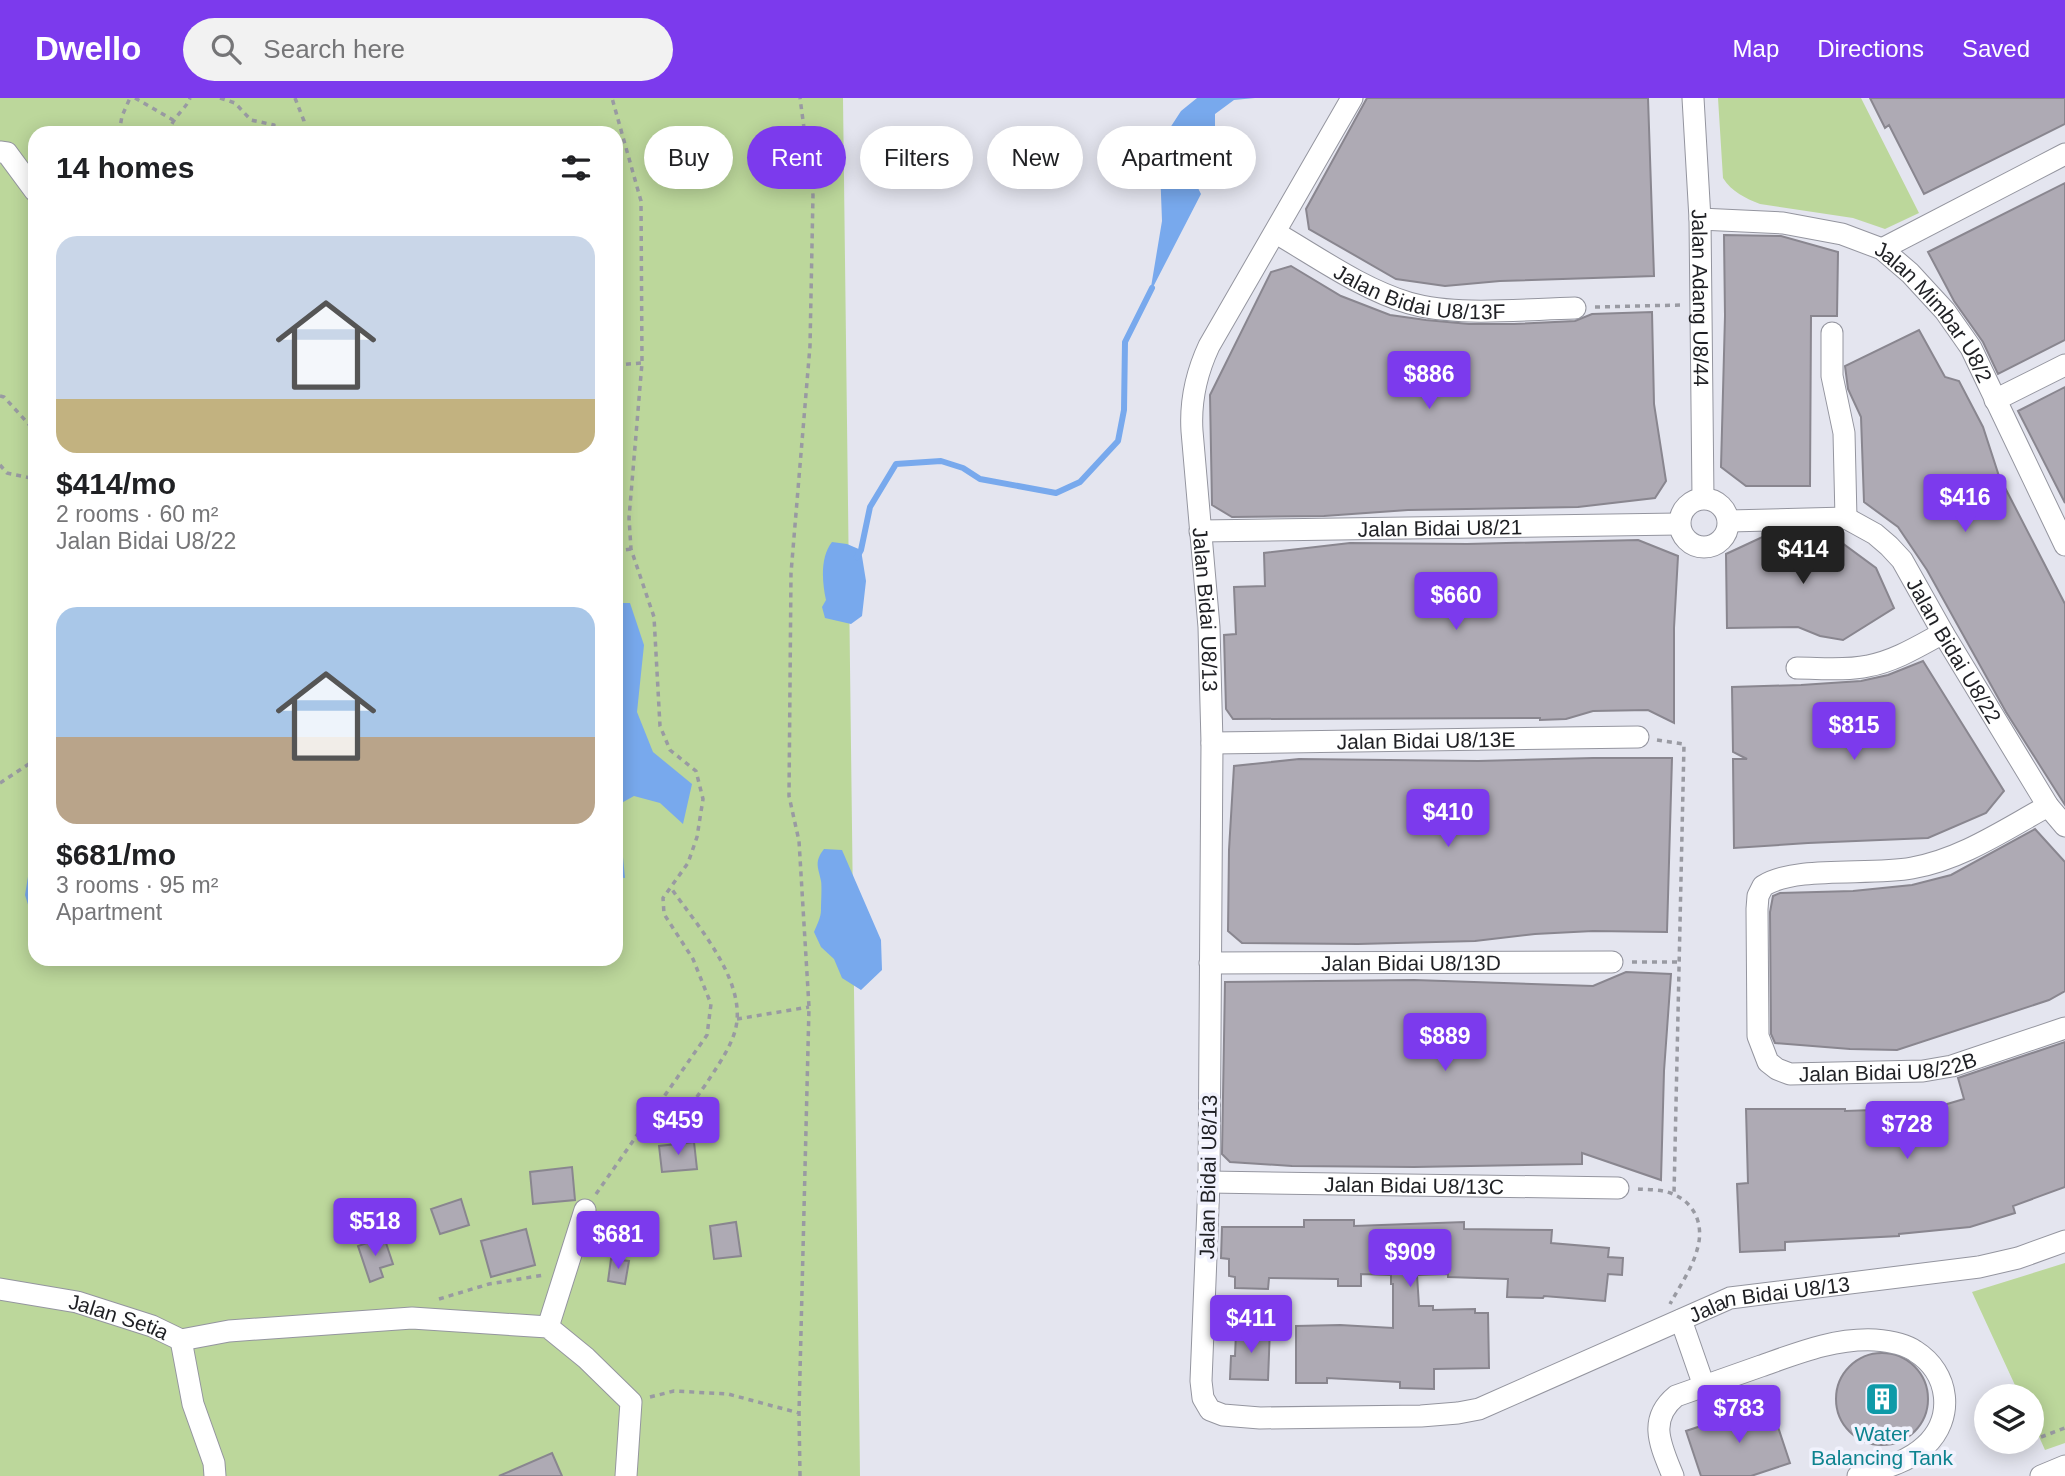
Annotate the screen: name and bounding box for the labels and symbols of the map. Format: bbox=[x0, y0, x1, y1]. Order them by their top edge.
street label: Jalan Adang U8/44 bbox=[1688, 208, 1713, 387]
street label: Jalan Mimbar U8/2 bbox=[1872, 236, 1997, 386]
street label: Jalan Bidai U8/13F bbox=[1330, 259, 1506, 323]
pin: $886 bbox=[1388, 352, 1470, 411]
pin: $416 bbox=[1924, 474, 2006, 534]
street label: Jalan Bidai U8/21 bbox=[1357, 515, 1523, 540]
street label: Jalan Bidai U8/13 bbox=[1189, 526, 1222, 692]
pin: $414 bbox=[1762, 526, 1844, 586]
pin: $660 bbox=[1415, 573, 1497, 632]
street label: Jalan Bidai U8/22 bbox=[1903, 573, 2006, 727]
pin: $815 bbox=[1813, 702, 1895, 762]
street label: Jalan Bidai U8/13E bbox=[1336, 727, 1516, 753]
pin: $410 bbox=[1407, 790, 1489, 849]
street label: Jalan Bidai U8/13D bbox=[1321, 951, 1501, 974]
pin: $889 bbox=[1404, 1014, 1486, 1073]
street label: Jalan Bidai U8/22B bbox=[1798, 1047, 1979, 1085]
street label: Jalan Bidai U8/13 bbox=[1195, 1095, 1221, 1259]
pin: $459 bbox=[637, 1098, 719, 1157]
pin: $728 bbox=[1866, 1102, 1948, 1161]
street label: Jalan Bidai U8/13C bbox=[1324, 1172, 1504, 1198]
pin: $518 bbox=[334, 1198, 416, 1258]
pin: $681 bbox=[577, 1212, 659, 1271]
pin: $909 bbox=[1369, 1230, 1451, 1289]
street label: Jalan Bidai U8/13 bbox=[1685, 1272, 1851, 1326]
street label: Jalan Setia bbox=[67, 1289, 173, 1344]
pin: $411 bbox=[1210, 1296, 1292, 1355]
building icon: Water Balancing Tank bbox=[1863, 1380, 1901, 1418]
pin: $783 bbox=[1698, 1386, 1780, 1445]
place label: Water Balancing Tank bbox=[1811, 1422, 1954, 1469]

